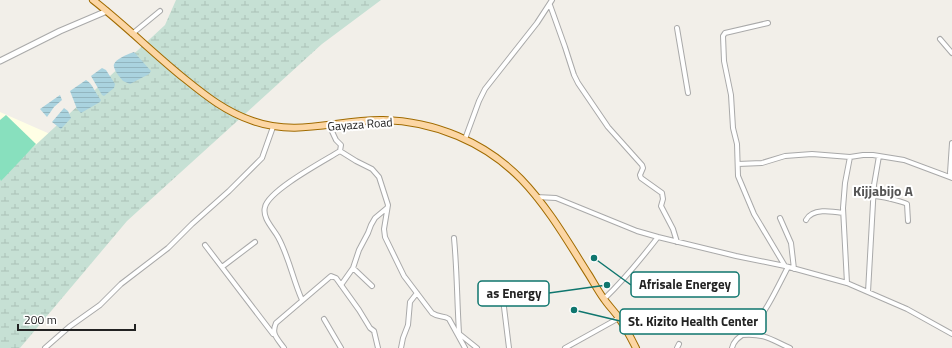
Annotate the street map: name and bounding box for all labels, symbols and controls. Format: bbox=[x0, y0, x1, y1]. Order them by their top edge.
street label: Gayaza Road bbox=[327, 112, 393, 136]
district label: Kijjabijo A bbox=[853, 180, 914, 201]
callout: Afrisale Energey bbox=[631, 272, 739, 297]
text: Afrisale Energey bbox=[639, 274, 732, 294]
callout: as Energy bbox=[478, 281, 549, 306]
text: as Energy bbox=[487, 283, 542, 303]
scale bar bbox=[18, 306, 135, 332]
callout: St. Kizito Health Center bbox=[620, 309, 766, 334]
text: 200 m bbox=[24, 310, 57, 329]
text: St. Kizito Health Center bbox=[628, 311, 758, 331]

